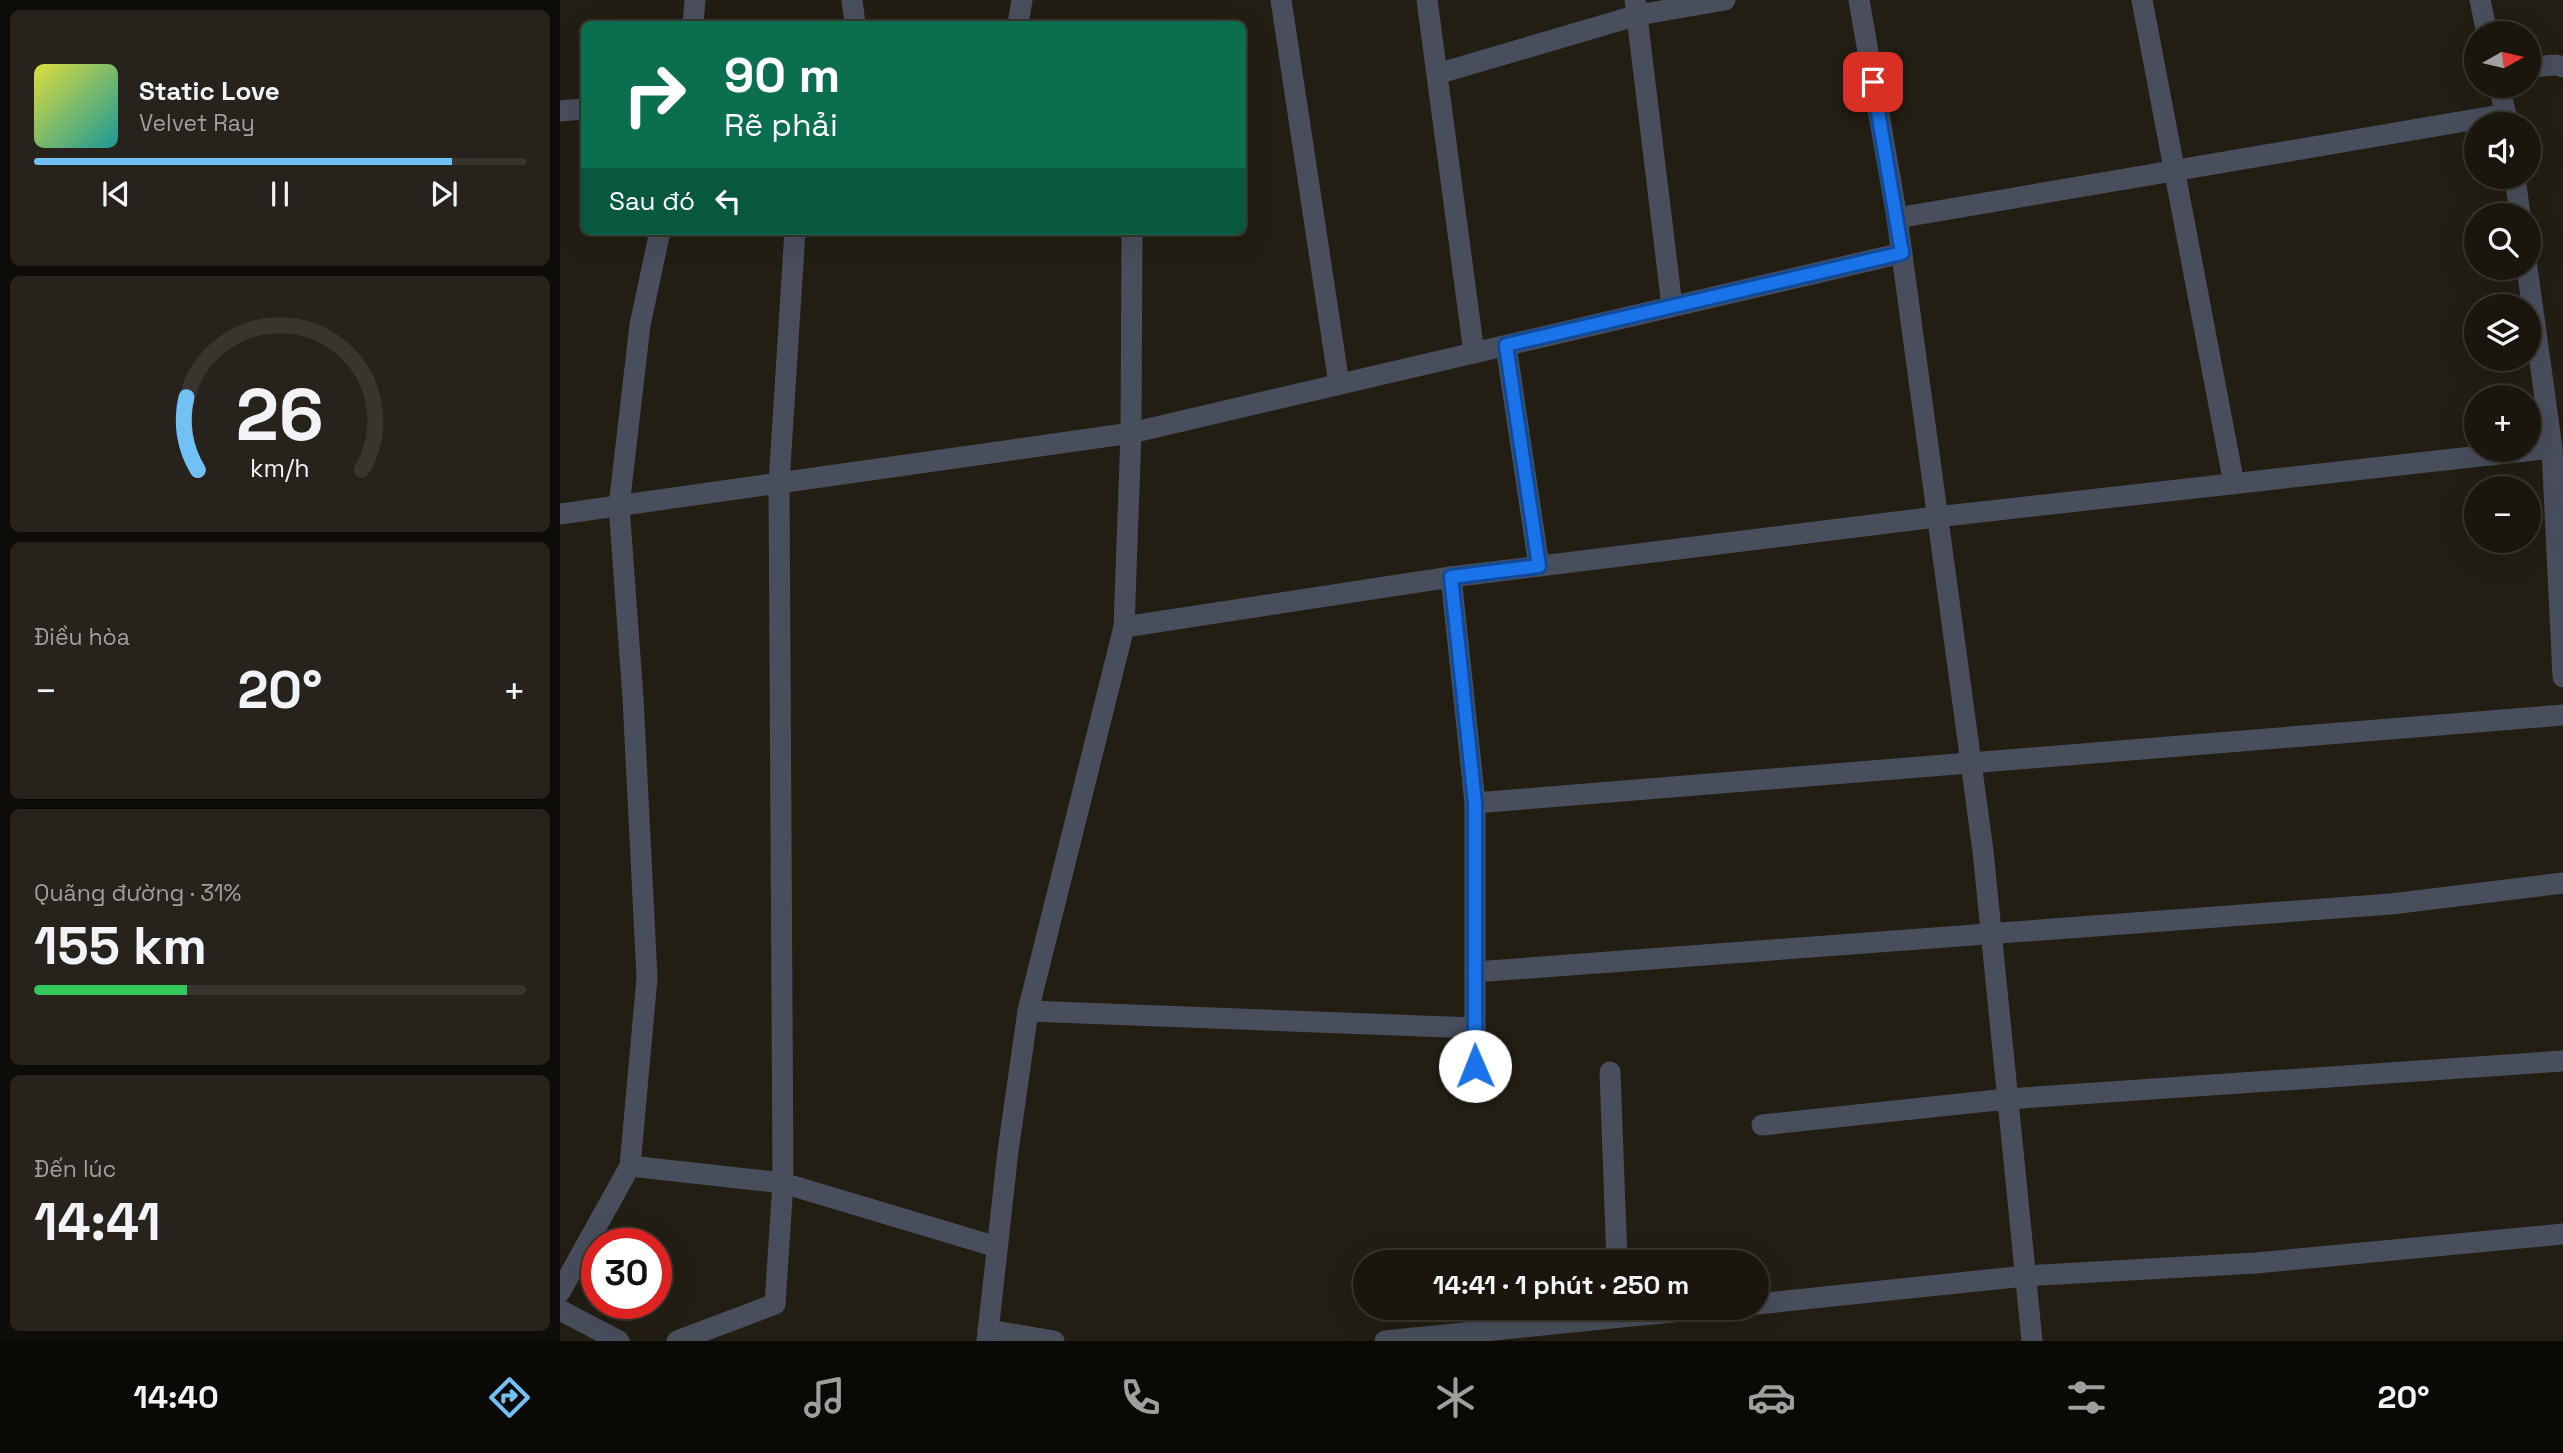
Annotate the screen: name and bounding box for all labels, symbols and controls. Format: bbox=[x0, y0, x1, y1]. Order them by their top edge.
north arrow bbox=[2464, 21, 2541, 98]
map controls bbox=[2464, 21, 2541, 553]
text: 90 m bbox=[724, 44, 840, 106]
icon: right bbox=[609, 49, 700, 140]
pin bbox=[1843, 52, 1903, 112]
icon: arrive bbox=[1854, 63, 1892, 101]
text: Static Love bbox=[139, 74, 280, 108]
text: Rẽ phải bbox=[724, 105, 838, 145]
text: Velvet Ray bbox=[139, 108, 255, 138]
button: sound bbox=[2464, 112, 2541, 189]
icon: previous bbox=[97, 175, 135, 213]
icon: pause bbox=[261, 175, 299, 213]
icon: next bbox=[425, 175, 463, 213]
icon: left bbox=[709, 182, 747, 220]
text: Sau đó bbox=[609, 184, 695, 218]
button: search bbox=[2464, 203, 2541, 280]
button: layers bbox=[2464, 294, 2541, 371]
text: 26 bbox=[236, 369, 324, 462]
button: + bbox=[2464, 385, 2541, 462]
text: km/h bbox=[250, 452, 310, 484]
button: − bbox=[2464, 476, 2541, 553]
text: Điều hòa bbox=[34, 622, 130, 652]
text: 20° bbox=[237, 657, 323, 723]
text: − bbox=[34, 667, 58, 715]
text: + bbox=[502, 667, 526, 715]
text: Quãng đường · 31% bbox=[34, 878, 241, 908]
text: 155 km bbox=[34, 913, 207, 979]
position arrow bbox=[1438, 1029, 1512, 1103]
text: Đến lúc bbox=[34, 1154, 116, 1184]
text: 14:41 bbox=[34, 1189, 161, 1255]
speed limit sign: 30 bbox=[581, 1228, 672, 1319]
text: 14:41 · 1 phút · 250 m bbox=[1433, 1268, 1689, 1302]
icon: directions bbox=[485, 1373, 534, 1422]
icon: music bbox=[800, 1373, 849, 1422]
icon: phone bbox=[1116, 1373, 1165, 1422]
icon: climate bbox=[1431, 1373, 1480, 1422]
icon: car bbox=[1747, 1373, 1796, 1422]
icon: filters bbox=[2062, 1373, 2111, 1422]
text: 14:40 bbox=[133, 1377, 219, 1417]
text: 20° bbox=[2377, 1377, 2430, 1417]

